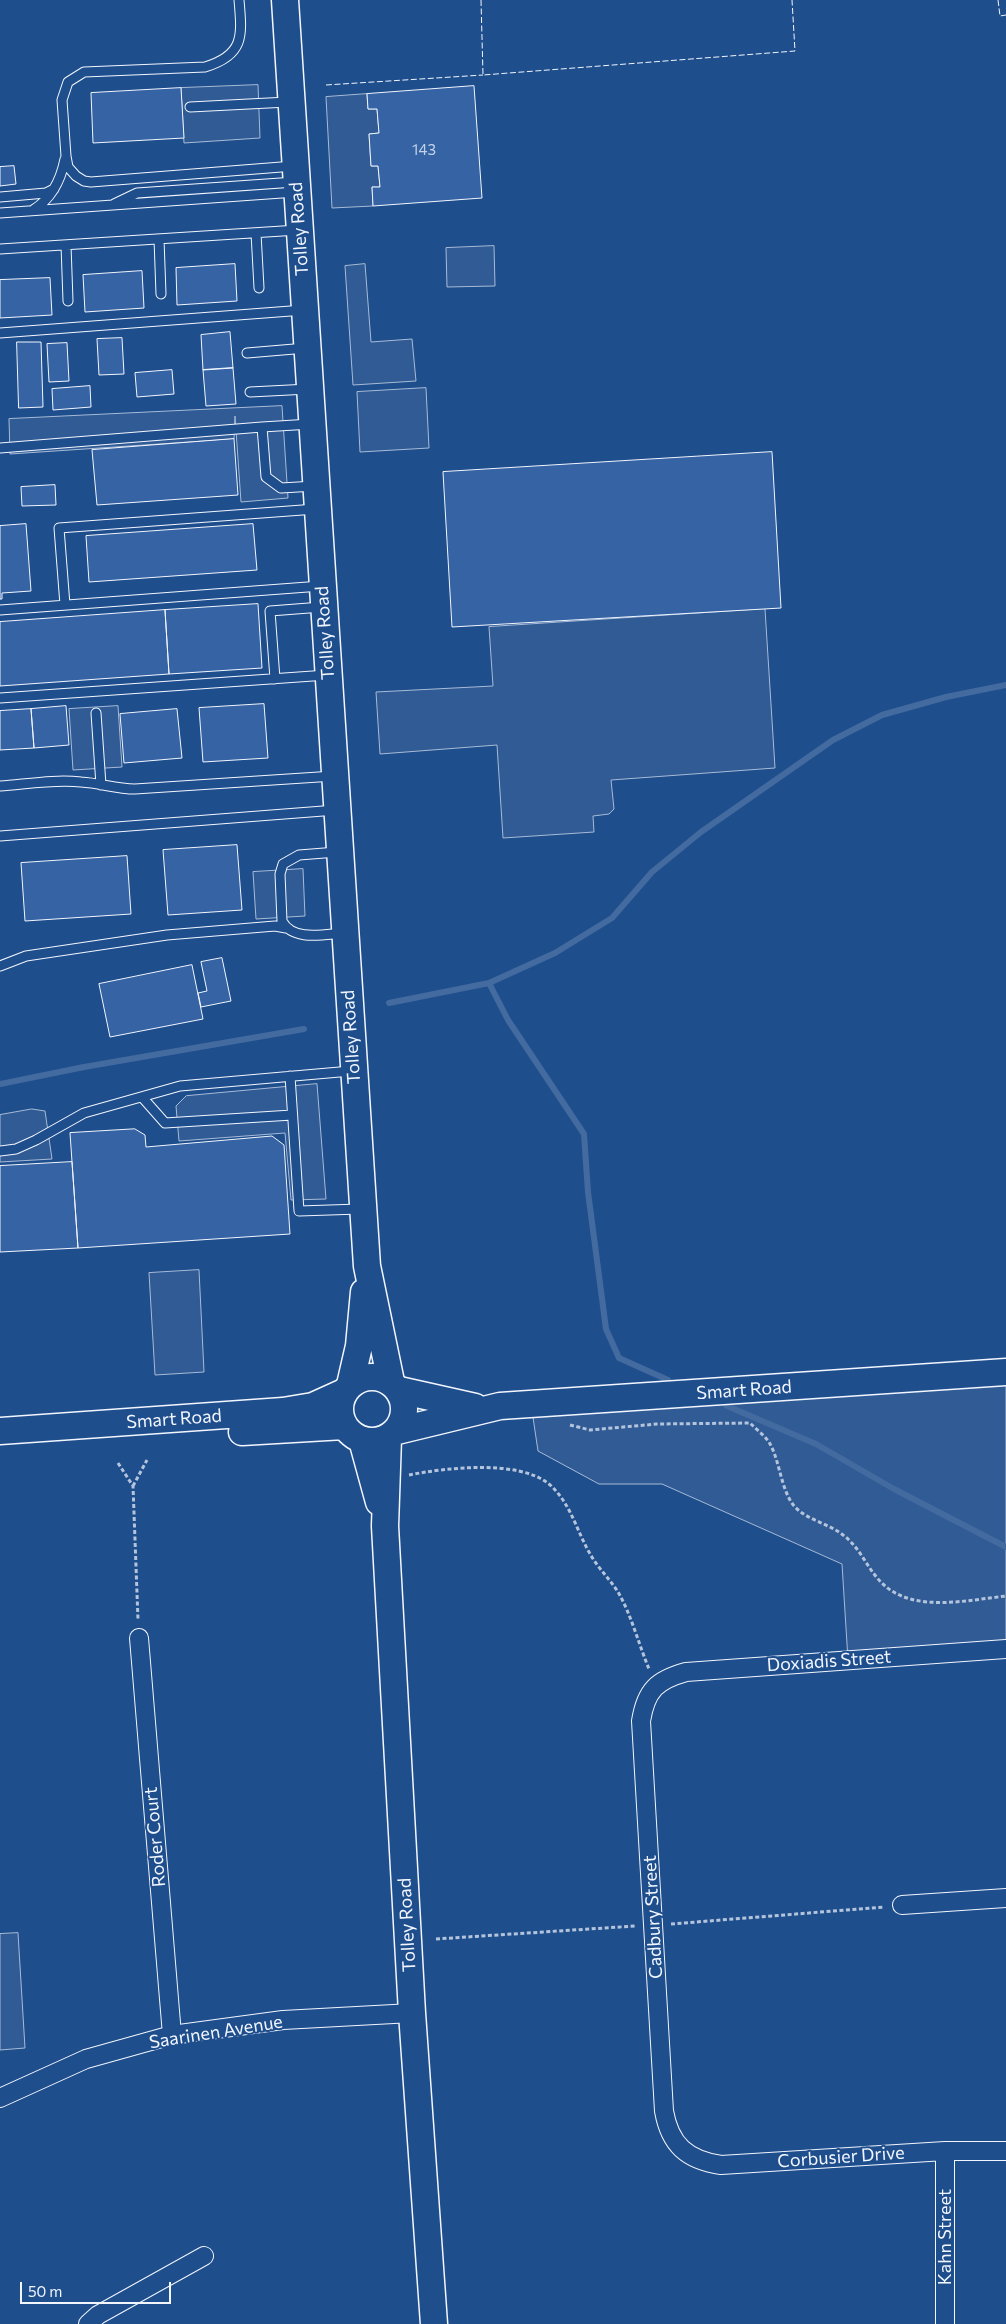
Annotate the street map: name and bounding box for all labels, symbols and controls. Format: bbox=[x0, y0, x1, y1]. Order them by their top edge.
house number: 143 bbox=[412, 141, 436, 159]
street label: Tolley Road bbox=[285, 181, 313, 277]
street label: Tolley Road bbox=[311, 585, 339, 681]
street label: Tolley Road bbox=[337, 989, 365, 1085]
street label: Smart Road bbox=[695, 1376, 793, 1404]
street label: Smart Road bbox=[125, 1405, 223, 1433]
street label: Doxiadis Street bbox=[766, 1646, 892, 1676]
street label: Roder Court bbox=[140, 1786, 170, 1888]
street label: Cadbury Street bbox=[639, 1855, 667, 1979]
street label: Tolley Road bbox=[394, 1877, 420, 1973]
street label: Saarinen Avenue bbox=[148, 2011, 284, 2053]
street label: Corbusier Drive bbox=[777, 2142, 905, 2172]
street label: Kahn Street bbox=[934, 2189, 956, 2285]
scale bar bbox=[22, 2272, 174, 2304]
text: 50 m bbox=[28, 2282, 62, 2300]

